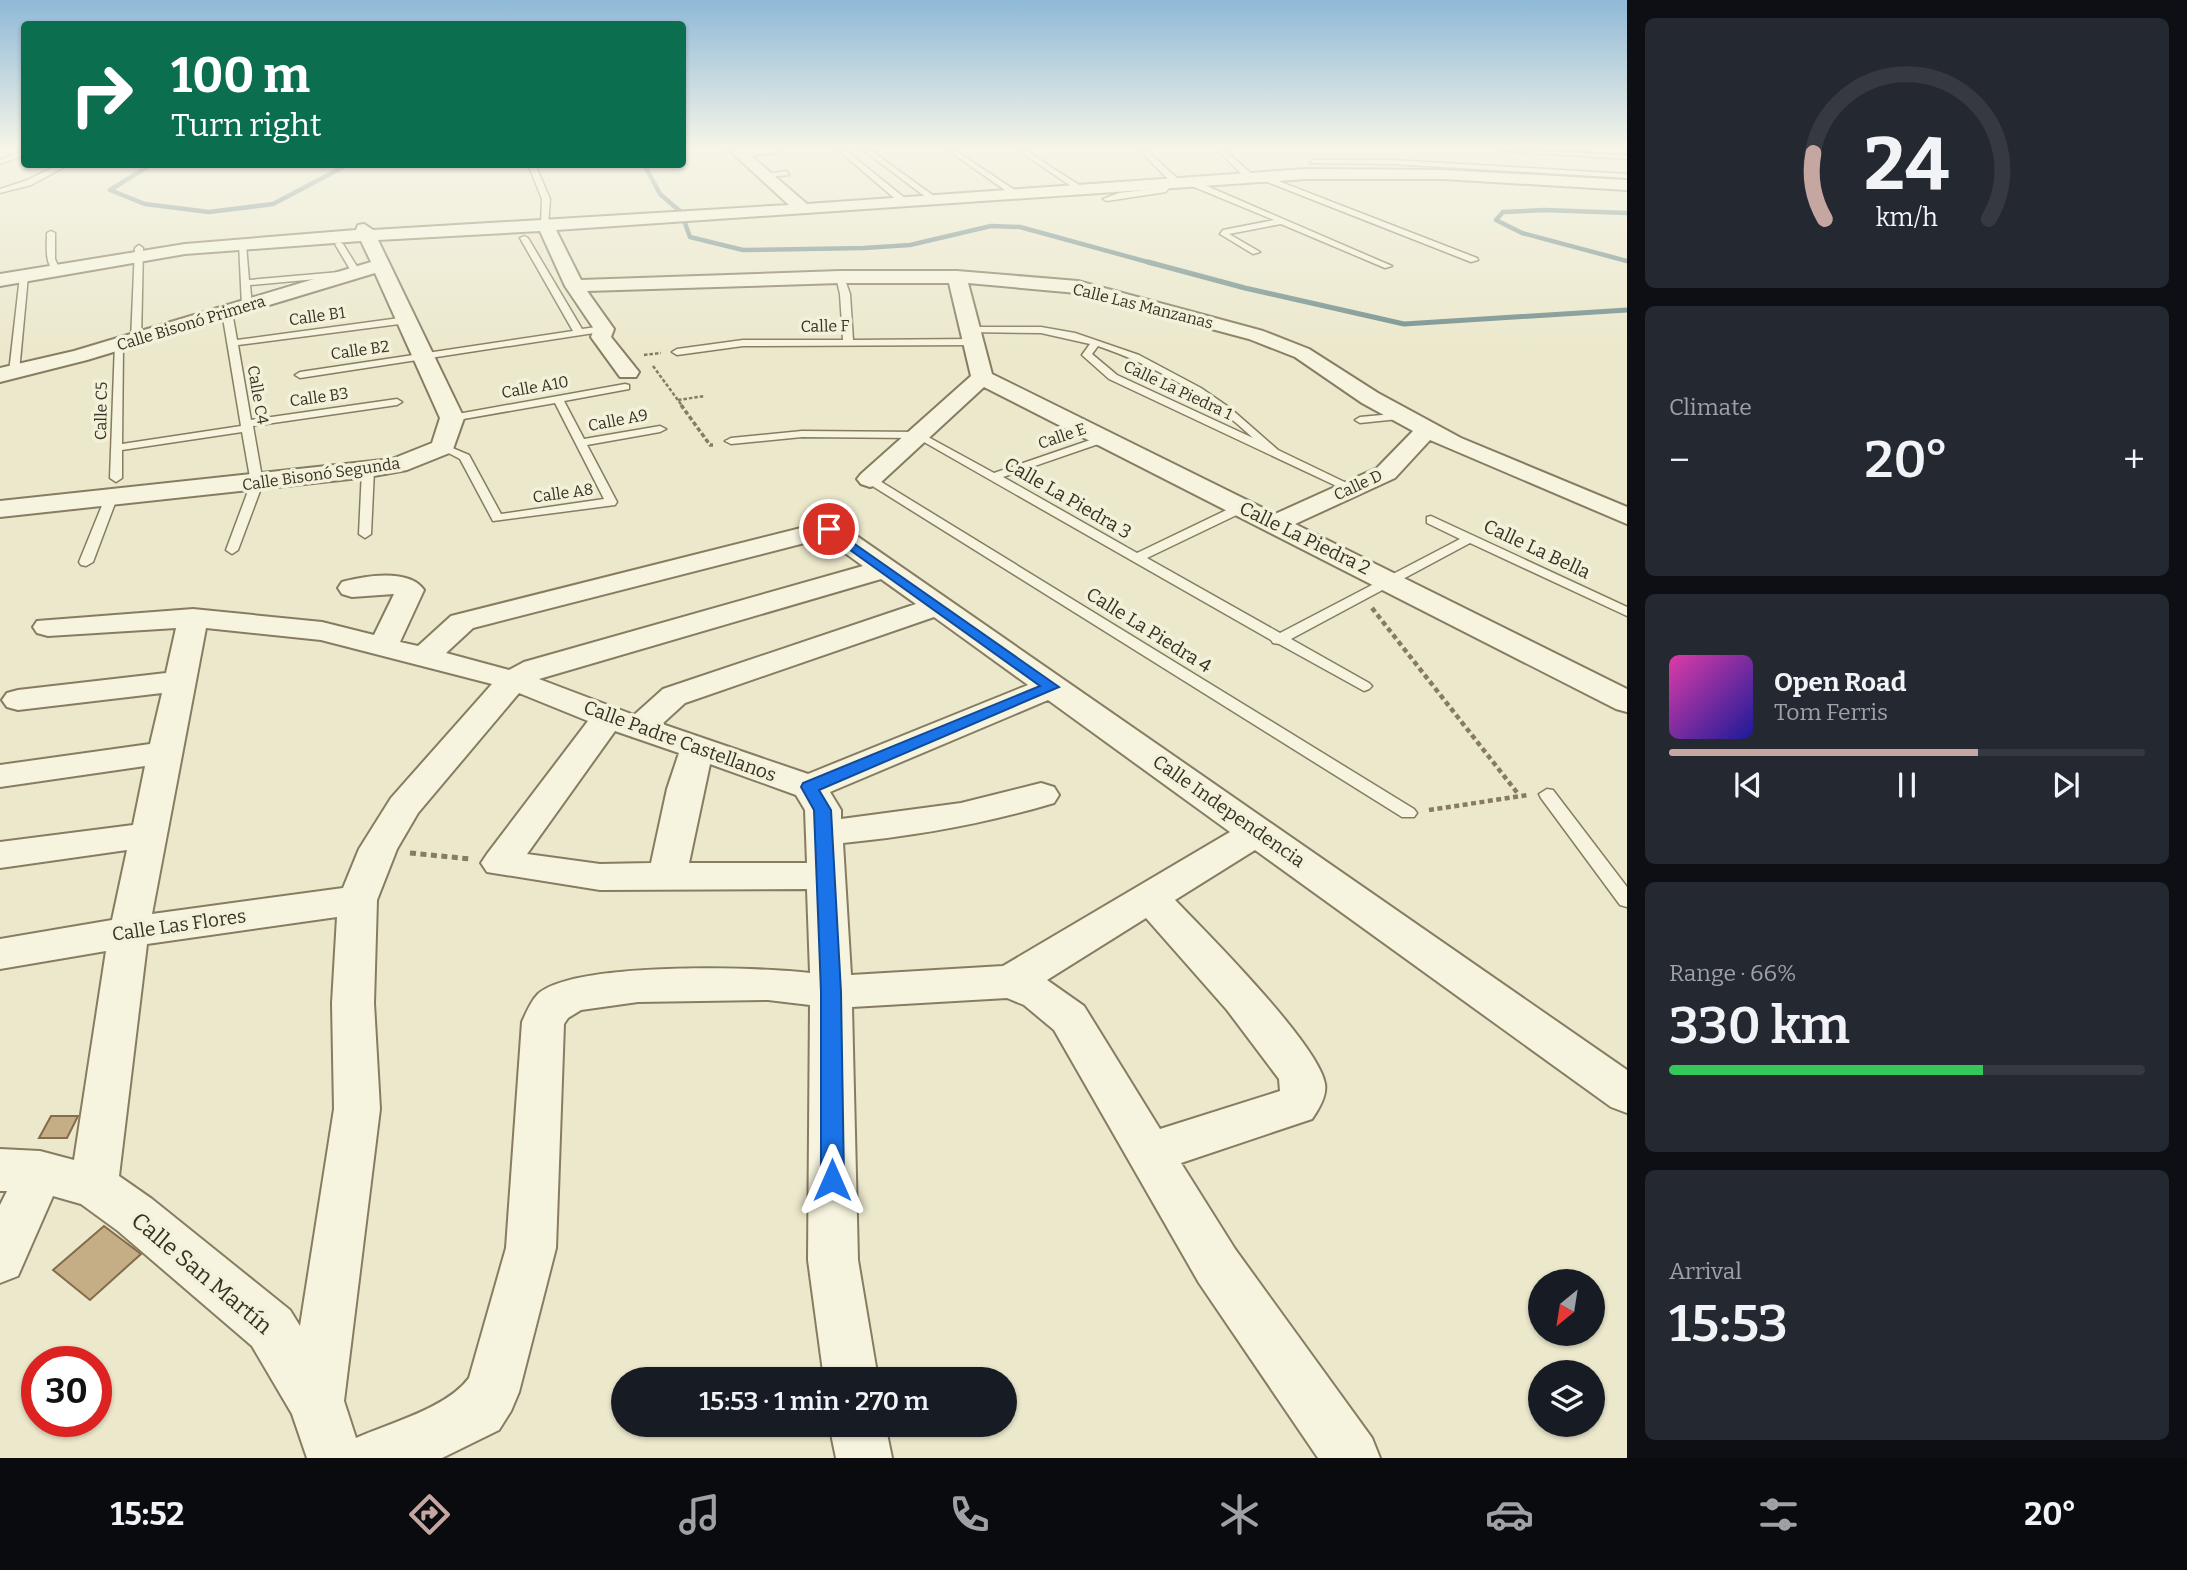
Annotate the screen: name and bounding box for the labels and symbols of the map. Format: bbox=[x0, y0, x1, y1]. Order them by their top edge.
street label: Calle Las Manzanas bbox=[1071, 279, 1215, 333]
street label: Calle Bisonó Primera bbox=[114, 291, 268, 355]
street label: Calle B1 bbox=[288, 303, 347, 329]
street label: Calle F bbox=[800, 316, 850, 336]
street label: Calle B2 bbox=[329, 336, 391, 364]
street label: Calle La Piedra 1 bbox=[1121, 356, 1236, 424]
street label: Calle C4 bbox=[243, 364, 273, 427]
street label: Calle A10 bbox=[500, 372, 570, 402]
street label: Calle C5 bbox=[91, 382, 111, 440]
street label: Calle B3 bbox=[288, 383, 350, 411]
street label: Calle A9 bbox=[586, 405, 650, 435]
street label: Calle E bbox=[1035, 419, 1089, 453]
street label: Calle La Piedra 3 bbox=[1000, 452, 1136, 544]
street label: Calle Bisonó Segunda bbox=[241, 453, 401, 494]
street label: Calle D bbox=[1331, 466, 1385, 504]
street label: Calle A8 bbox=[532, 479, 594, 507]
street label: Calle La Piedra 2 bbox=[1236, 496, 1374, 580]
pin bbox=[799, 499, 859, 559]
street label: Calle La Bella bbox=[1480, 514, 1595, 584]
street label: Calle La Piedra 4 bbox=[1082, 582, 1216, 678]
street label: Calle Padre Castellanos bbox=[580, 695, 780, 787]
street label: Calle Independencia bbox=[1148, 750, 1310, 873]
street label: Calle Las Flores bbox=[110, 904, 248, 946]
position arrow bbox=[795, 1143, 869, 1217]
street label: Calle San Martín bbox=[126, 1206, 278, 1340]
north arrow bbox=[1528, 1269, 1605, 1346]
speed limit sign: 30 bbox=[21, 1346, 112, 1437]

